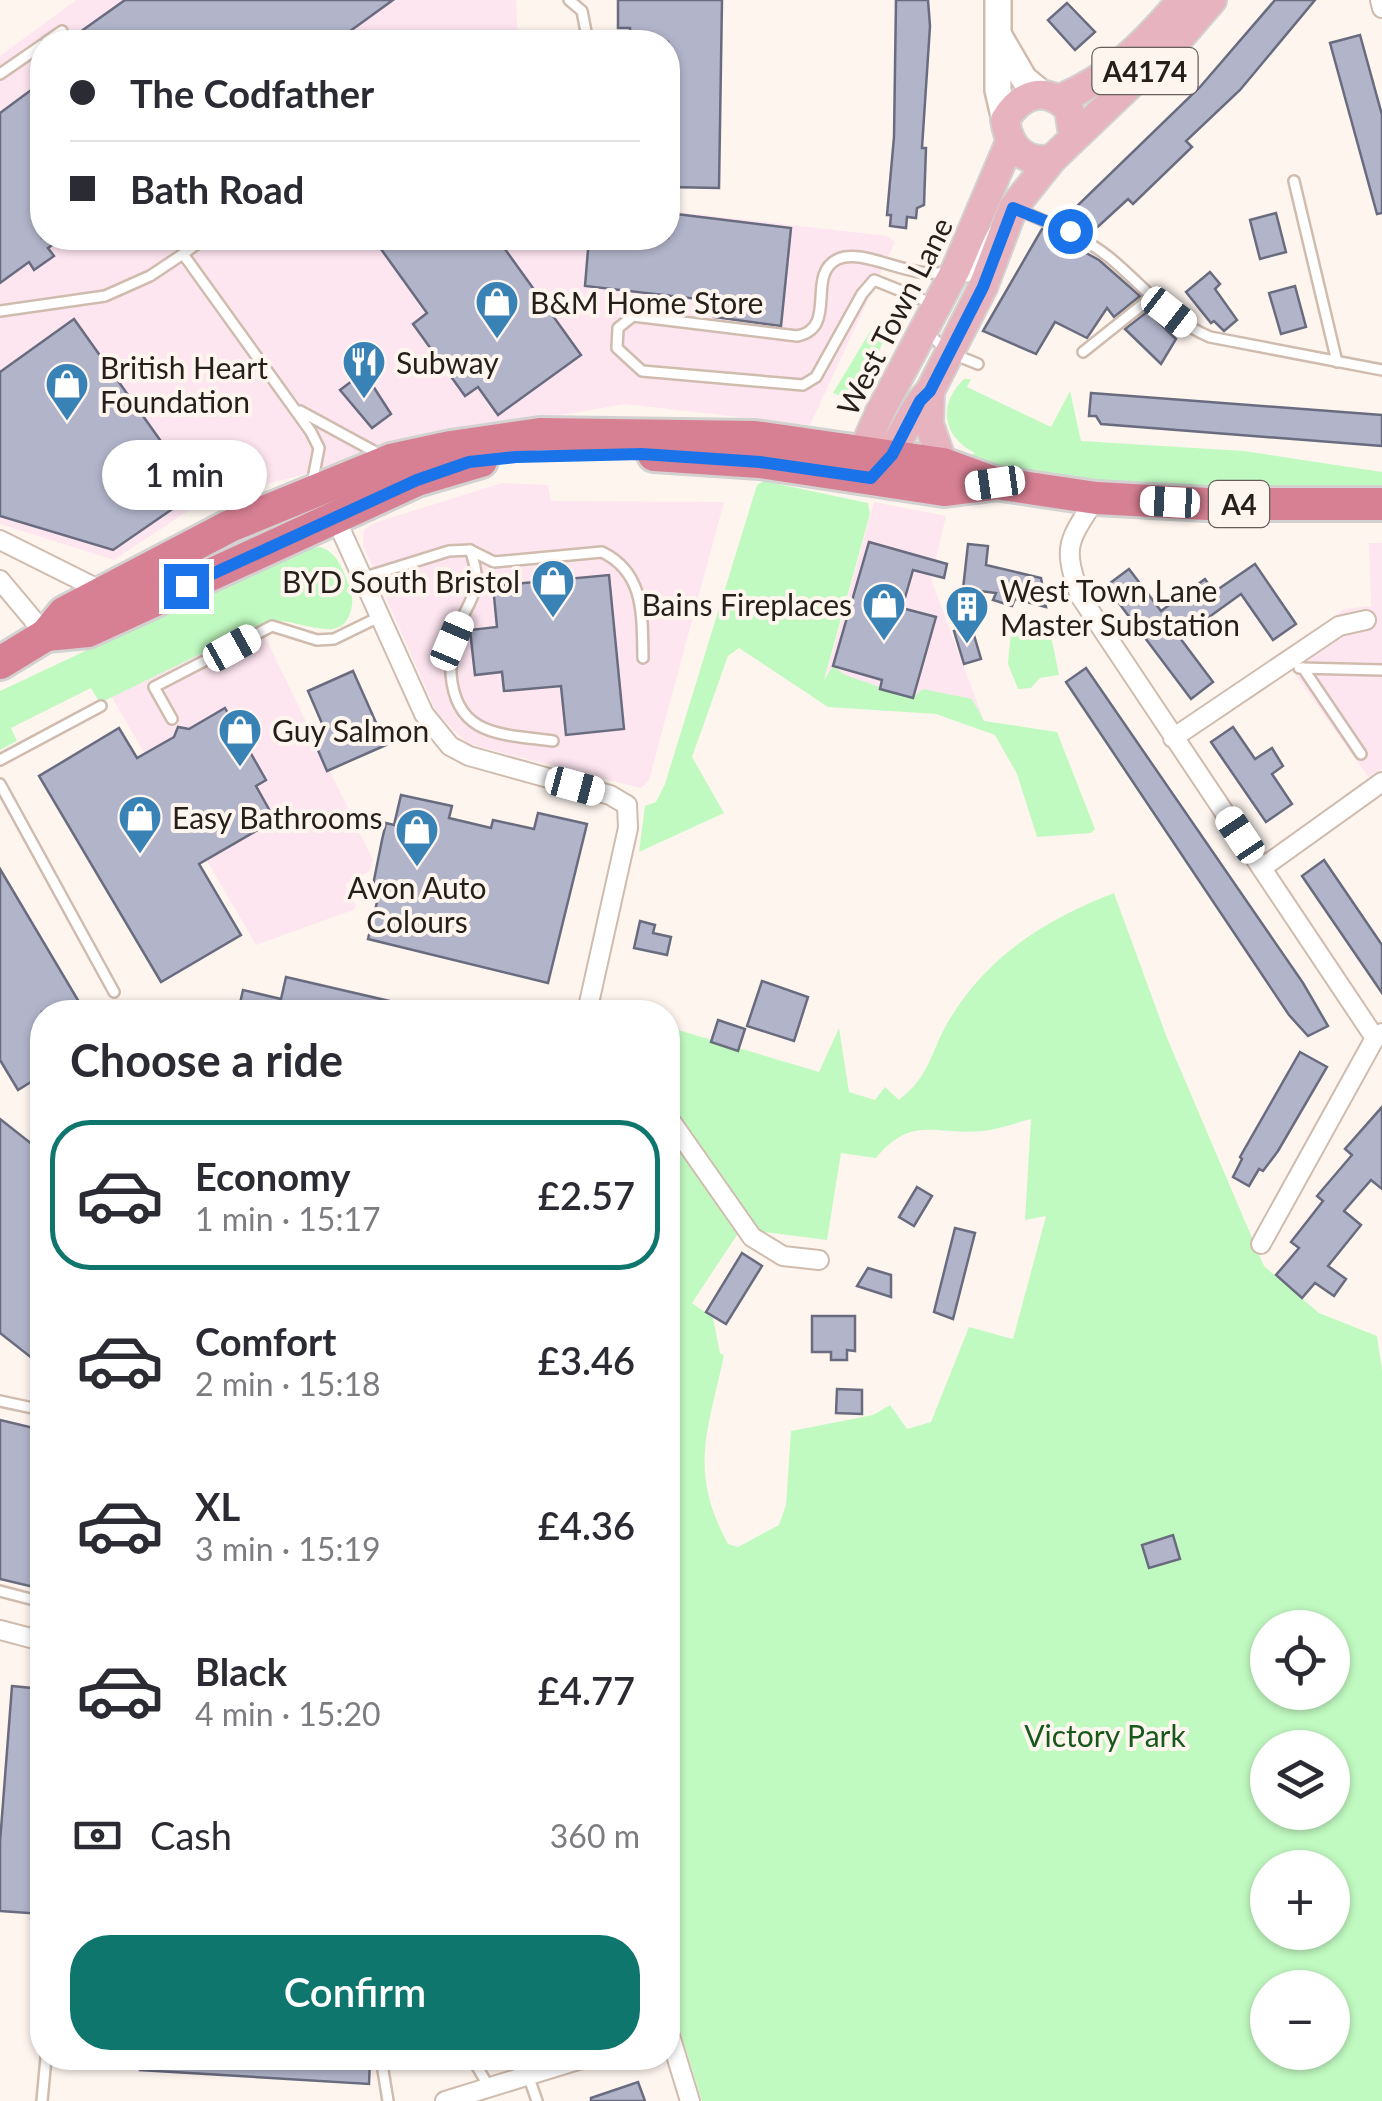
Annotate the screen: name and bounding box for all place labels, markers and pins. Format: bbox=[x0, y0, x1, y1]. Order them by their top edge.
shop icon: B&M Home Store bbox=[474, 279, 520, 340]
place label: B&M Home Store bbox=[530, 284, 763, 320]
restaurant icon: Subway bbox=[341, 339, 387, 400]
place label: Subway bbox=[396, 344, 499, 380]
place label: British Heart Foundation bbox=[100, 349, 268, 419]
shop icon: British Heart Foundation bbox=[44, 361, 90, 422]
shop icon: BYD South Bristol bbox=[530, 558, 576, 619]
place label: BYD South Bristol bbox=[282, 563, 520, 599]
place label: West Town Lane Master Substation bbox=[1000, 572, 1240, 642]
shop icon: Bains Fireplaces bbox=[861, 581, 907, 642]
building icon: West Town Lane Master Substation bbox=[944, 584, 990, 645]
place label: Bains Fireplaces bbox=[641, 586, 852, 622]
shop icon: Guy Salmon bbox=[217, 707, 263, 768]
place label: Guy Salmon bbox=[272, 712, 429, 748]
shop icon: Easy Bathrooms bbox=[117, 794, 163, 855]
place label: Easy Bathrooms bbox=[172, 799, 383, 835]
shop icon: Avon Auto Colours bbox=[394, 807, 440, 868]
place label: Avon Auto Colours bbox=[348, 869, 486, 939]

